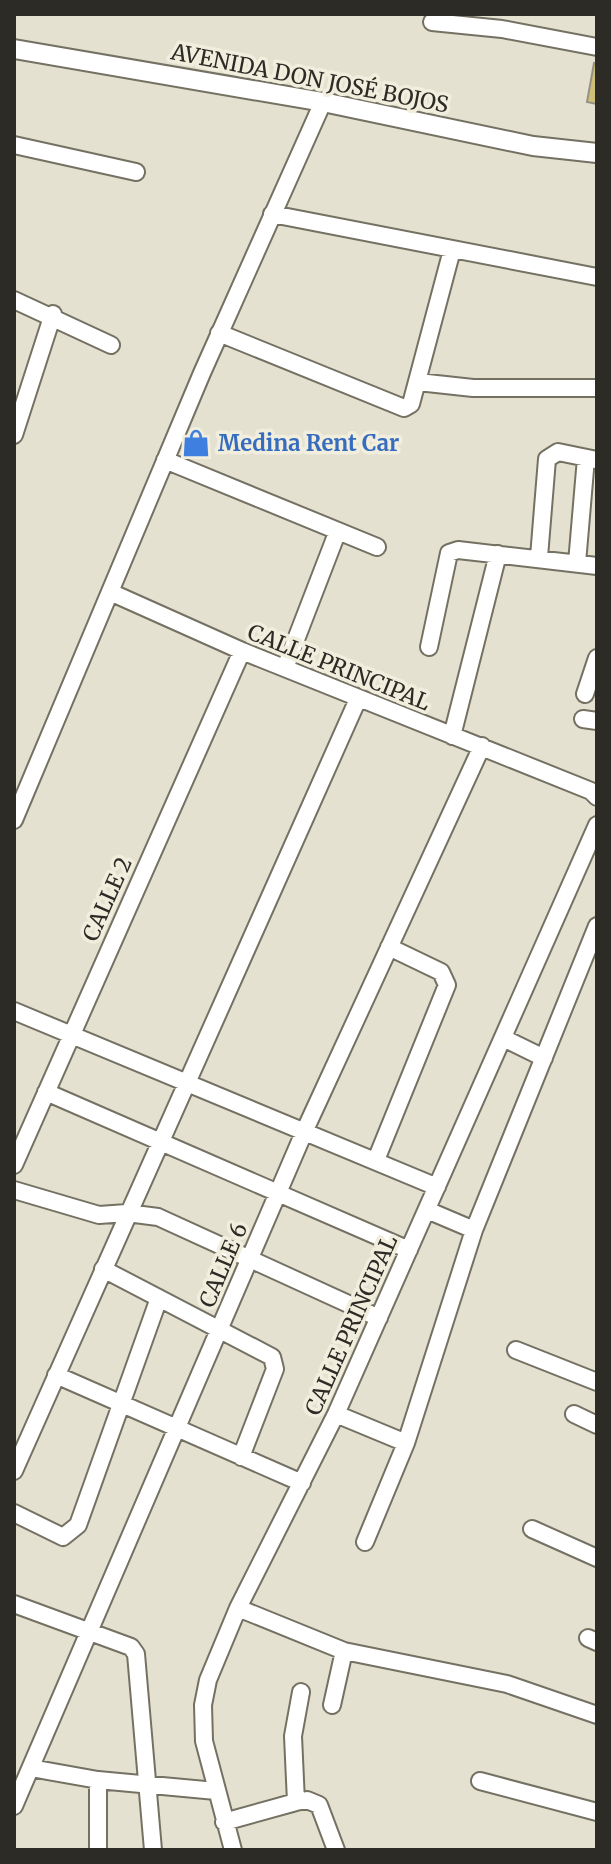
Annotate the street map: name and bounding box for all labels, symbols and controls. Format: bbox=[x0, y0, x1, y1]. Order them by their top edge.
street label: AVENIDA DON JOSÉ BOJOS bbox=[168, 36, 451, 119]
shop icon: Medina Rent Car bbox=[181, 428, 211, 458]
place label: Medina Rent Car bbox=[218, 429, 399, 457]
street label: CALLE PRINCIPAL bbox=[244, 618, 435, 717]
street label: CALLE 2 bbox=[76, 853, 138, 945]
street label: CALLE 6 bbox=[193, 1218, 253, 1312]
street label: CALLE PRINCIPAL bbox=[299, 1230, 403, 1420]

